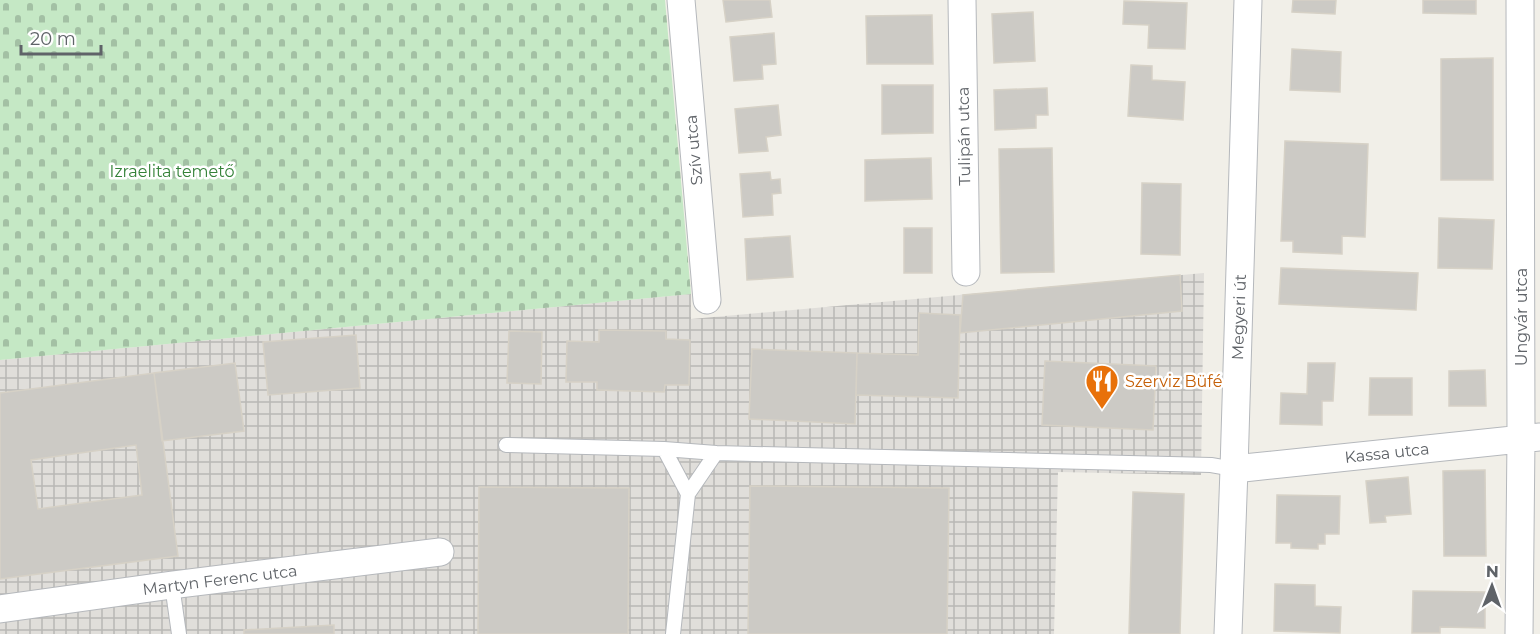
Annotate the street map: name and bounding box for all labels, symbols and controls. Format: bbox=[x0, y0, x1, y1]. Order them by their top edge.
scale bar bbox=[21, 18, 100, 56]
text: 20 m bbox=[30, 28, 76, 50]
street label: Tulipán utca bbox=[954, 86, 974, 186]
street label: Szív utca bbox=[681, 114, 707, 186]
park label: Izraelita temető bbox=[110, 162, 234, 181]
street label: Ungvár utca bbox=[1512, 268, 1531, 366]
street label: Megyeri út bbox=[1228, 273, 1250, 360]
restaurant icon: Szerviz Büfé bbox=[1084, 363, 1120, 410]
place label: Szerviz Büfé bbox=[1125, 372, 1222, 391]
street label: Kassa utca bbox=[1344, 439, 1430, 467]
north arrow bbox=[1462, 556, 1522, 616]
street label: Martyn Ferenc utca bbox=[142, 561, 298, 599]
text: N bbox=[1486, 562, 1499, 581]

